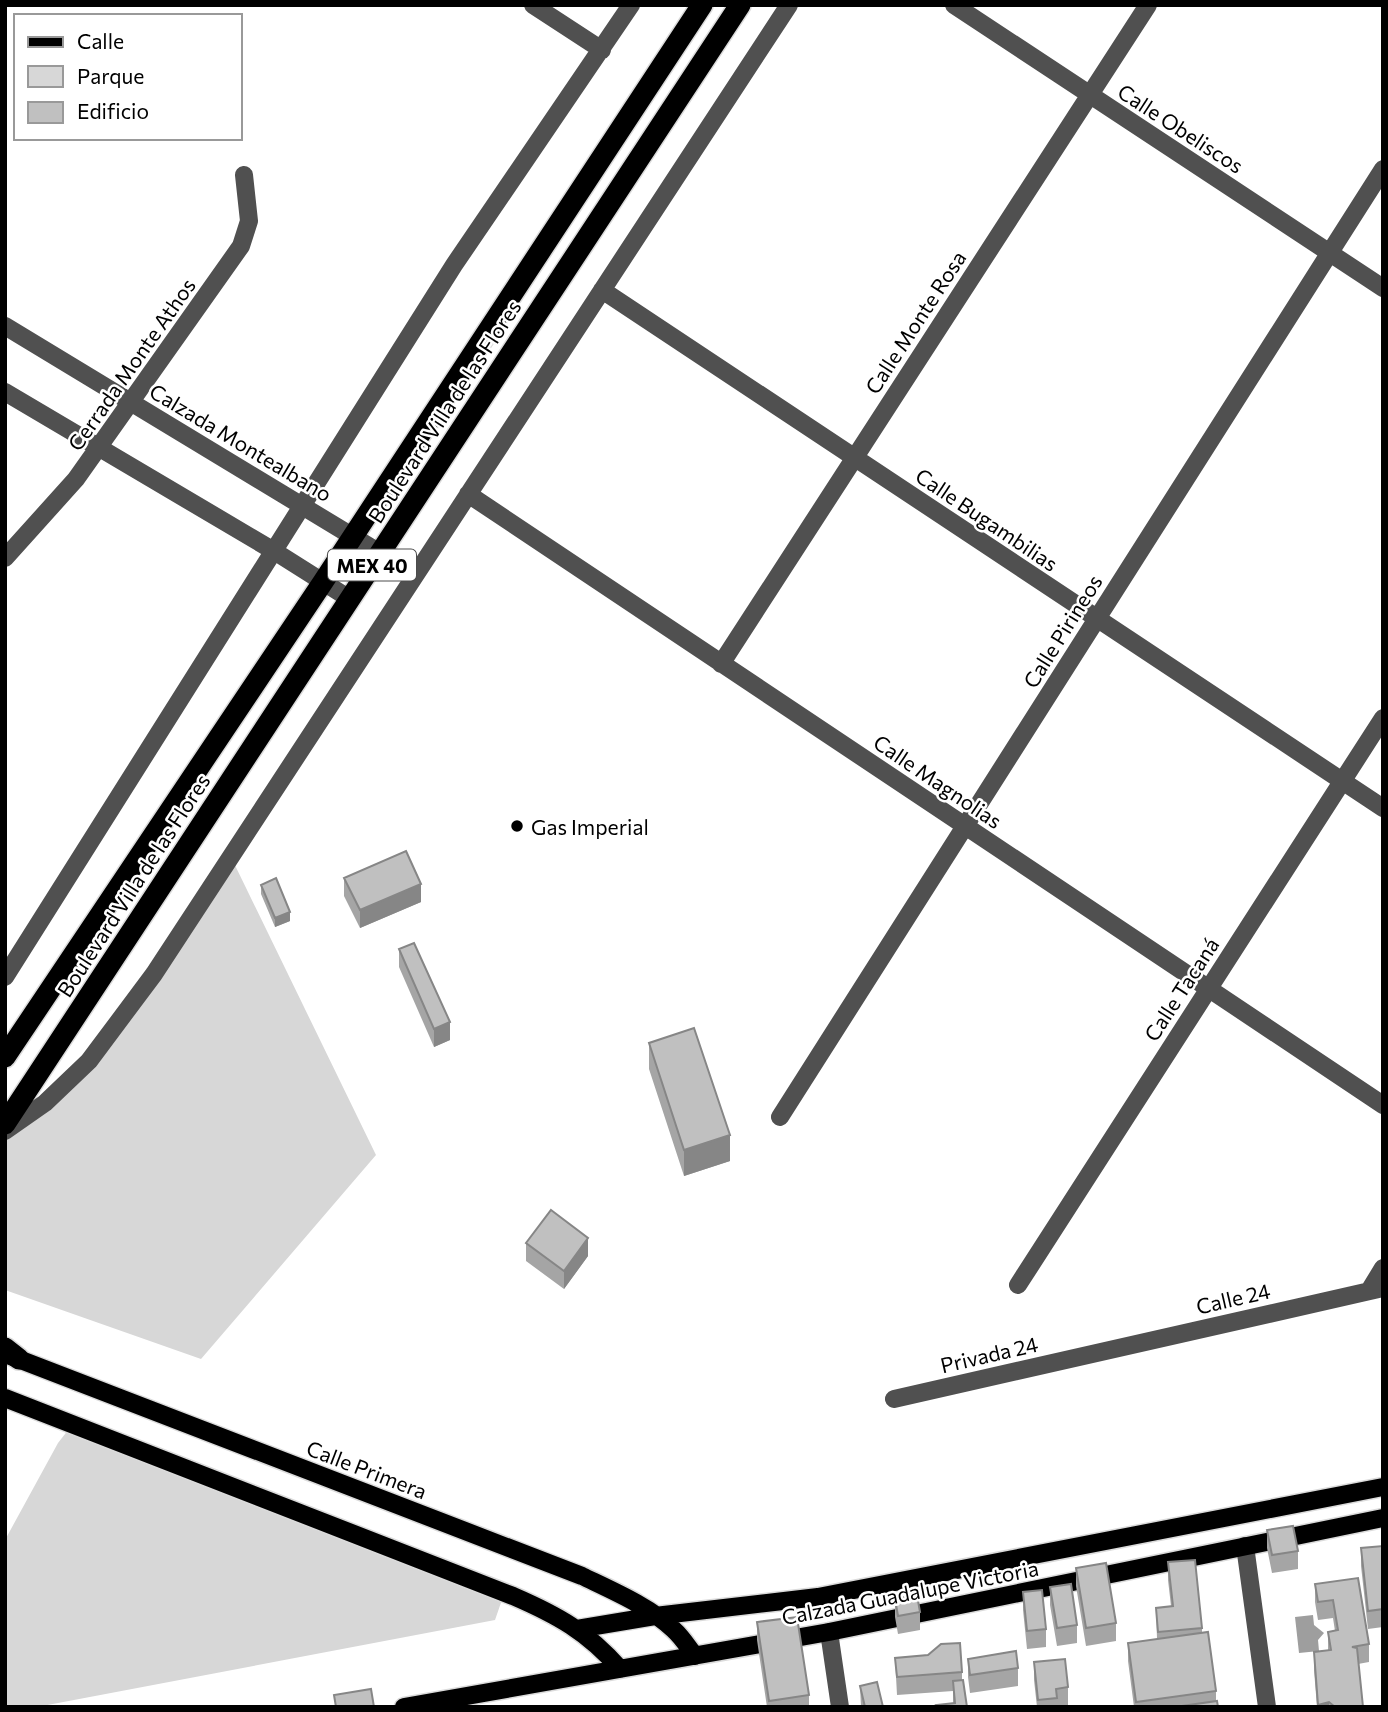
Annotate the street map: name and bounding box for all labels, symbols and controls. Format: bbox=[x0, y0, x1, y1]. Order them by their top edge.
legend bbox=[14, 14, 242, 140]
text: Calle bbox=[77, 28, 124, 53]
text: Parque bbox=[77, 63, 144, 88]
street label: Calle Obeliscos bbox=[1114, 78, 1248, 178]
text: Edificio bbox=[77, 98, 149, 123]
street label: Calle Monte Rosa bbox=[859, 246, 971, 398]
street label: Cerrada Monte Athos bbox=[62, 273, 200, 455]
street label: Boulevard Villa de las Flores bbox=[362, 295, 526, 527]
street label: Calzada Montealbano bbox=[146, 378, 336, 506]
street label: Calle Bugambilias bbox=[911, 462, 1063, 576]
road number: MEX 40 bbox=[328, 550, 416, 580]
street label: Calle Pirineos bbox=[1017, 570, 1107, 692]
street label: Calle Magnolias bbox=[869, 729, 1007, 833]
street label: Boulevard Villa de las Flores bbox=[51, 769, 215, 1001]
place label: Gas Imperial bbox=[531, 814, 649, 839]
marker: Gas Imperial bbox=[509, 818, 525, 834]
street label: Calle Tacaná bbox=[1138, 933, 1224, 1045]
street label: Calle 24 bbox=[1194, 1277, 1273, 1319]
street label: Privada 24 bbox=[938, 1331, 1041, 1377]
street label: Calle Primera bbox=[303, 1435, 431, 1503]
street label: Calzada Guadalupe Victoria bbox=[779, 1555, 1041, 1629]

